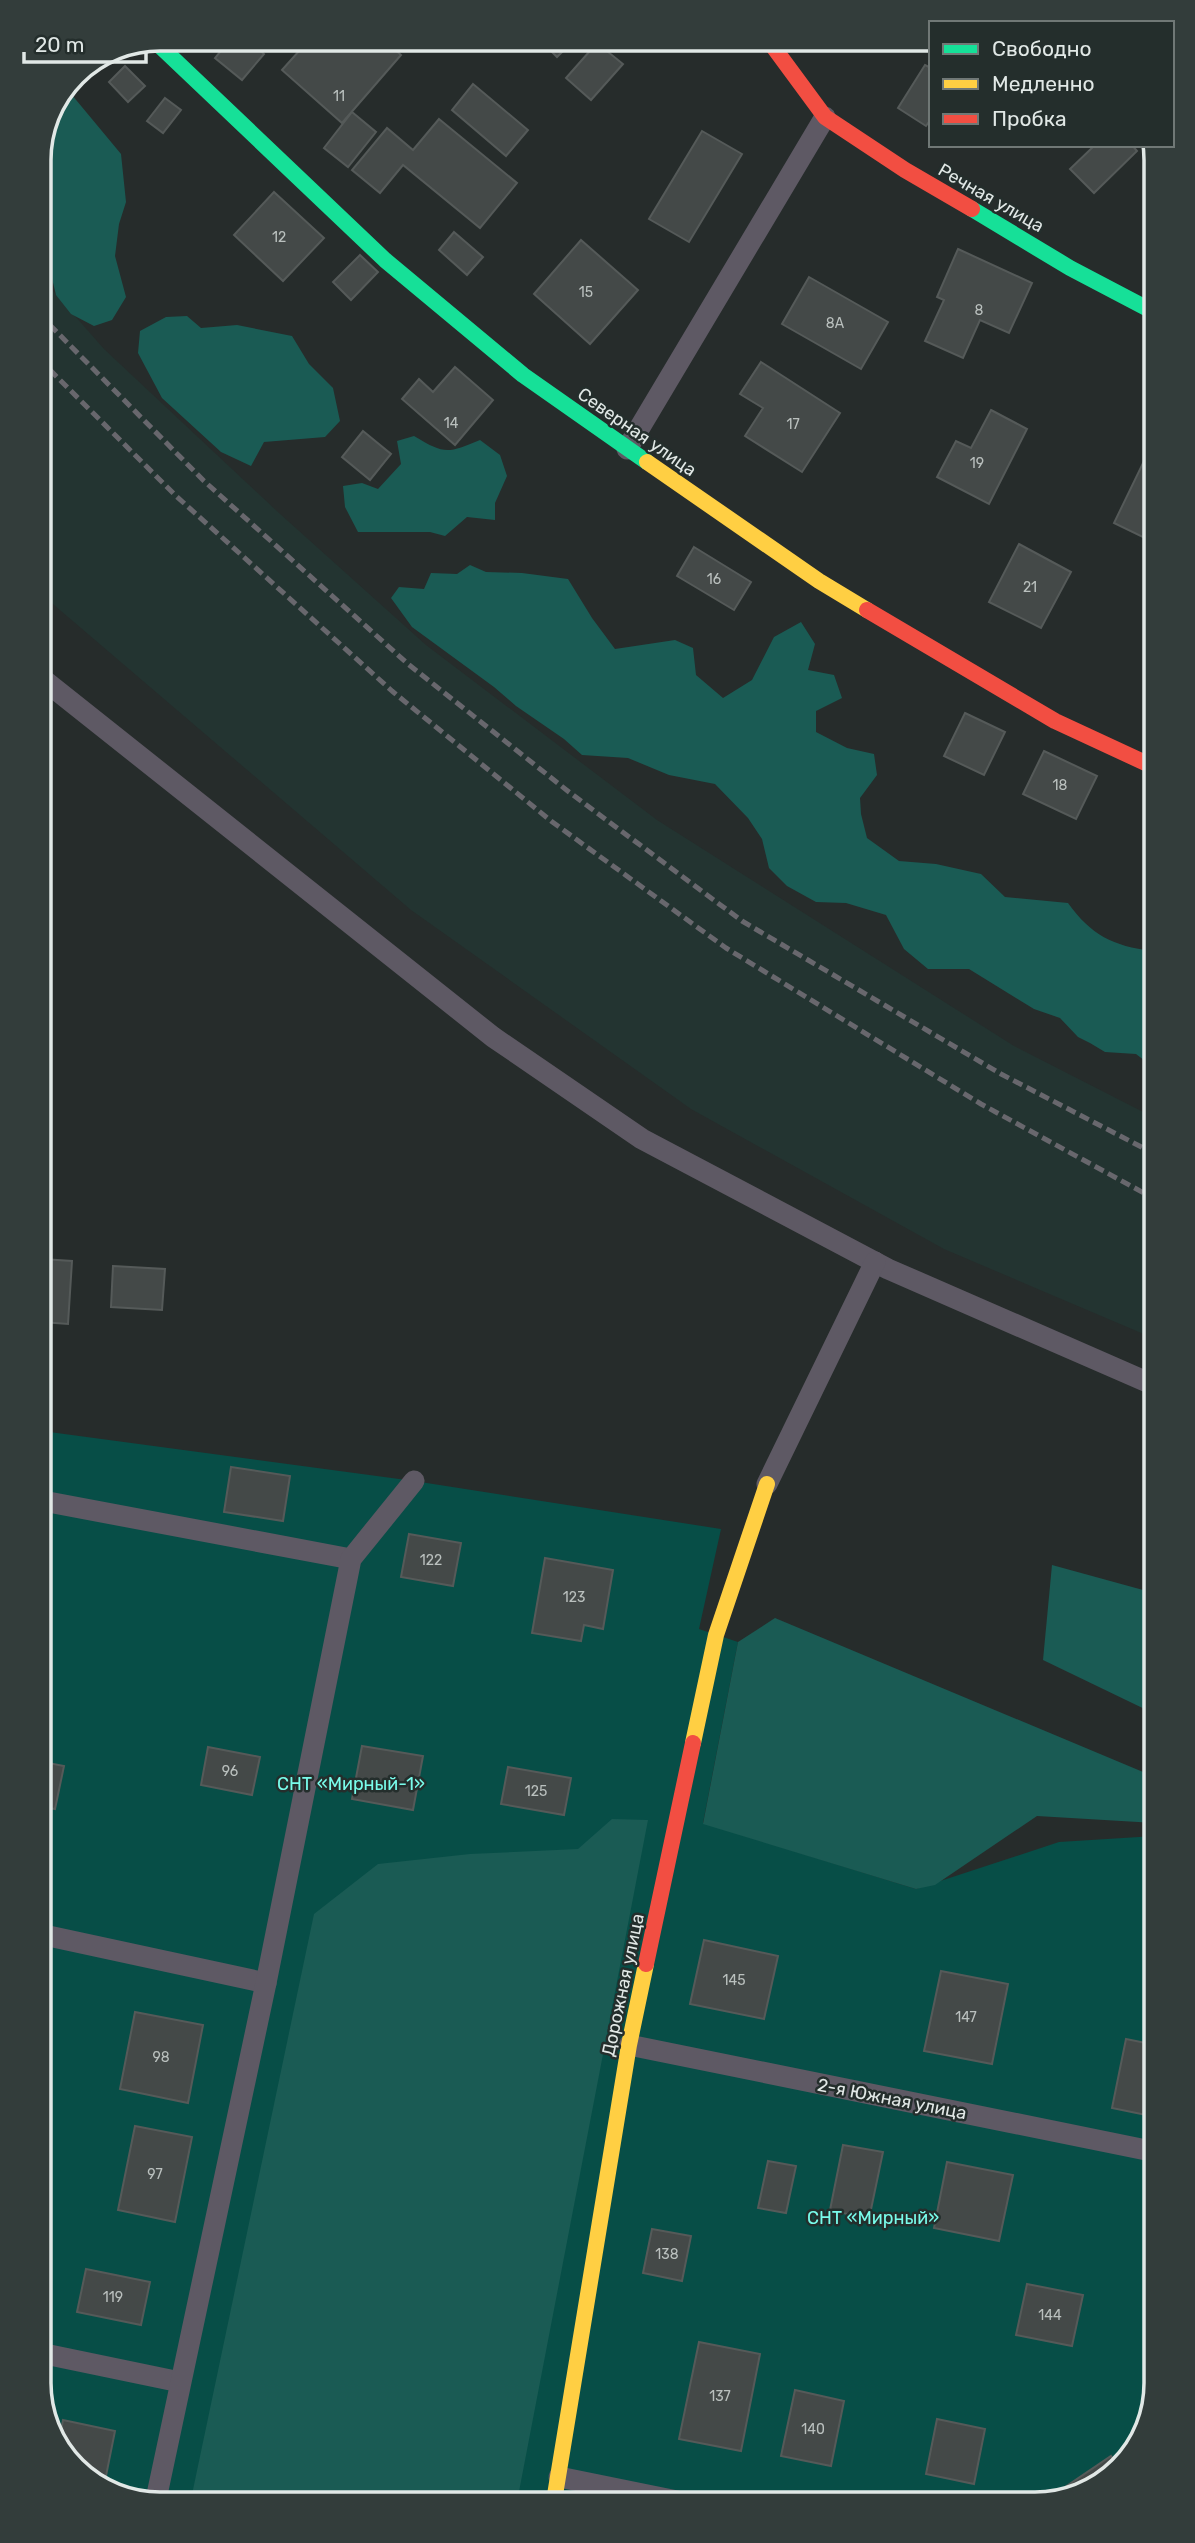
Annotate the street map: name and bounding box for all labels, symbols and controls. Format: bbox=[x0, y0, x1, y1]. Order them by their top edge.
scale bar bbox=[24, 21, 147, 65]
legend bbox=[929, 21, 1174, 147]
text: 20 m bbox=[35, 32, 84, 57]
text: Свободно bbox=[992, 36, 1092, 61]
text: Медленно bbox=[992, 71, 1095, 96]
house number: 11 bbox=[333, 88, 345, 105]
text: Пробка bbox=[992, 106, 1067, 131]
street label: Речная улица bbox=[934, 159, 1048, 237]
house number: 12 bbox=[272, 229, 286, 246]
house number: 15 bbox=[579, 284, 593, 301]
house number: 8 bbox=[975, 302, 984, 319]
house number: 8А bbox=[826, 315, 845, 332]
street label: Северная улица bbox=[573, 383, 701, 481]
house number: 14 bbox=[444, 415, 459, 432]
house number: 17 bbox=[786, 416, 800, 433]
house number: 19 bbox=[970, 455, 984, 472]
house number: 16 bbox=[707, 571, 721, 588]
house number: 21 bbox=[1023, 579, 1037, 596]
house number: 18 bbox=[1053, 777, 1068, 794]
house number: 122 bbox=[420, 1552, 442, 1569]
house number: 123 bbox=[563, 1589, 585, 1606]
house number: 96 bbox=[222, 1763, 238, 1780]
park label: СНТ «Мирный-1» bbox=[277, 1773, 425, 1795]
house number: 125 bbox=[525, 1783, 547, 1800]
street label: Дорожная улица bbox=[597, 1912, 649, 2058]
house number: 145 bbox=[722, 1972, 746, 1989]
house number: 147 bbox=[955, 2009, 977, 2026]
house number: 98 bbox=[152, 2049, 170, 2066]
street label: 2-я Южная улица bbox=[816, 2074, 968, 2124]
house number: 97 bbox=[147, 2166, 163, 2183]
park label: СНТ «Мирный» bbox=[807, 2207, 939, 2229]
house number: 138 bbox=[655, 2246, 679, 2263]
house number: 119 bbox=[103, 2289, 123, 2306]
house number: 144 bbox=[1038, 2307, 1062, 2324]
house number: 137 bbox=[709, 2388, 731, 2405]
house number: 140 bbox=[801, 2421, 825, 2438]

